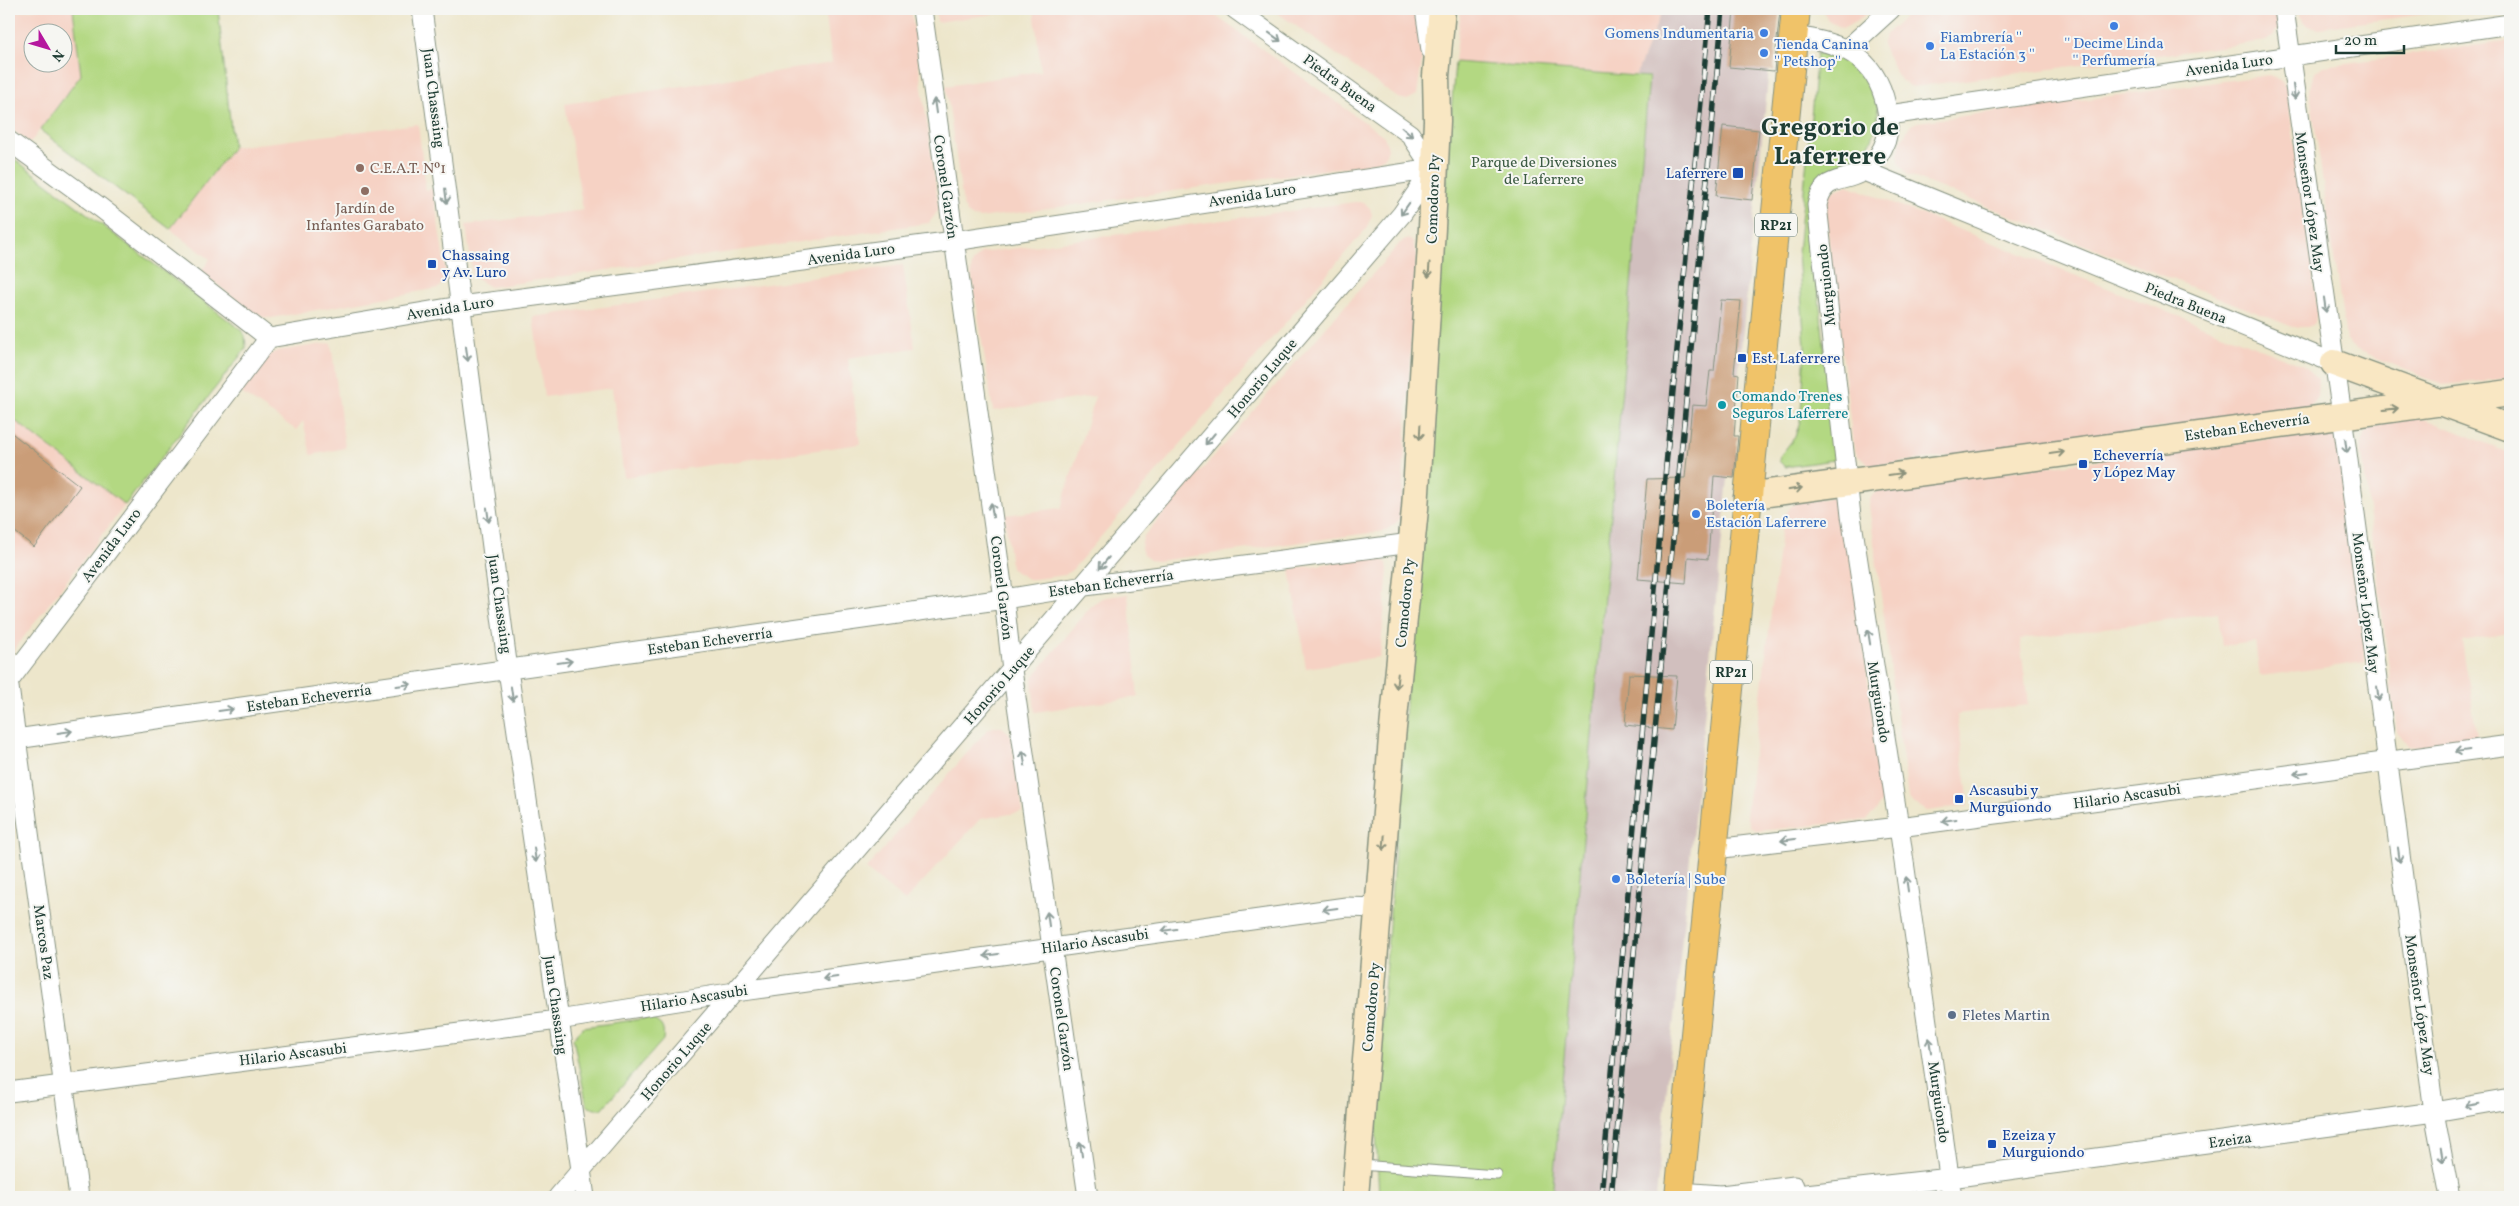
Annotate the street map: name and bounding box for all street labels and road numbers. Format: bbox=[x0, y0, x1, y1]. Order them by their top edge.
street label: Juan Chassaing bbox=[416, 47, 449, 150]
street label: Piedra Buena bbox=[1298, 50, 1380, 118]
street label: Avenida Luro bbox=[2184, 50, 2274, 83]
street label: Monseñor López May bbox=[2288, 130, 2329, 274]
street label: Coronel Garzón bbox=[927, 134, 962, 241]
street label: Comodoro Py bbox=[1422, 154, 1447, 244]
street label: Avenida Luro bbox=[1207, 179, 1297, 214]
road number: RP21 bbox=[1755, 214, 1797, 236]
street label: Avenida Luro bbox=[806, 239, 896, 272]
street label: Murguiondo bbox=[1813, 243, 1842, 327]
street label: Piedra Buena bbox=[2141, 278, 2230, 330]
street label: Avenida Luro bbox=[405, 292, 495, 327]
street label: Honorio Luque bbox=[1223, 334, 1303, 423]
street label: Esteban Echeverría bbox=[2183, 409, 2311, 448]
street label: Avenida Luro bbox=[77, 504, 147, 587]
street label: Monseñor López May bbox=[2345, 531, 2384, 675]
street label: Coronel Garzón bbox=[984, 535, 1017, 641]
street label: Juan Chassaing bbox=[481, 553, 516, 656]
street label: Comodoro Py bbox=[1391, 558, 1422, 649]
street label: Esteban Echeverría bbox=[1047, 565, 1175, 604]
street label: Esteban Echeverría bbox=[646, 623, 774, 662]
street label: Honorio Luque bbox=[960, 642, 1040, 730]
road number: RP21 bbox=[1710, 660, 1752, 684]
street label: Murguiondo bbox=[1861, 660, 1894, 745]
street label: Esteban Echeverría bbox=[245, 680, 373, 719]
street label: Hilario Ascasubi bbox=[2072, 780, 2182, 815]
street label: Marcos Paz bbox=[27, 903, 58, 981]
street label: Hilario Ascasubi bbox=[1040, 925, 1150, 960]
street label: Monseñor López May bbox=[2398, 933, 2439, 1077]
street label: Juan Chassaing bbox=[537, 954, 572, 1057]
street label: Comodoro Py bbox=[1358, 962, 1387, 1053]
street label: Coronel Garzón bbox=[1043, 966, 1078, 1073]
street label: Hilario Ascasubi bbox=[639, 981, 749, 1018]
street label: Honorio Luque bbox=[637, 1018, 717, 1106]
street label: Hilario Ascasubi bbox=[238, 1038, 348, 1073]
street label: Murguiondo bbox=[1921, 1060, 1954, 1144]
street label: Ezeiza bbox=[2207, 1128, 2253, 1155]

